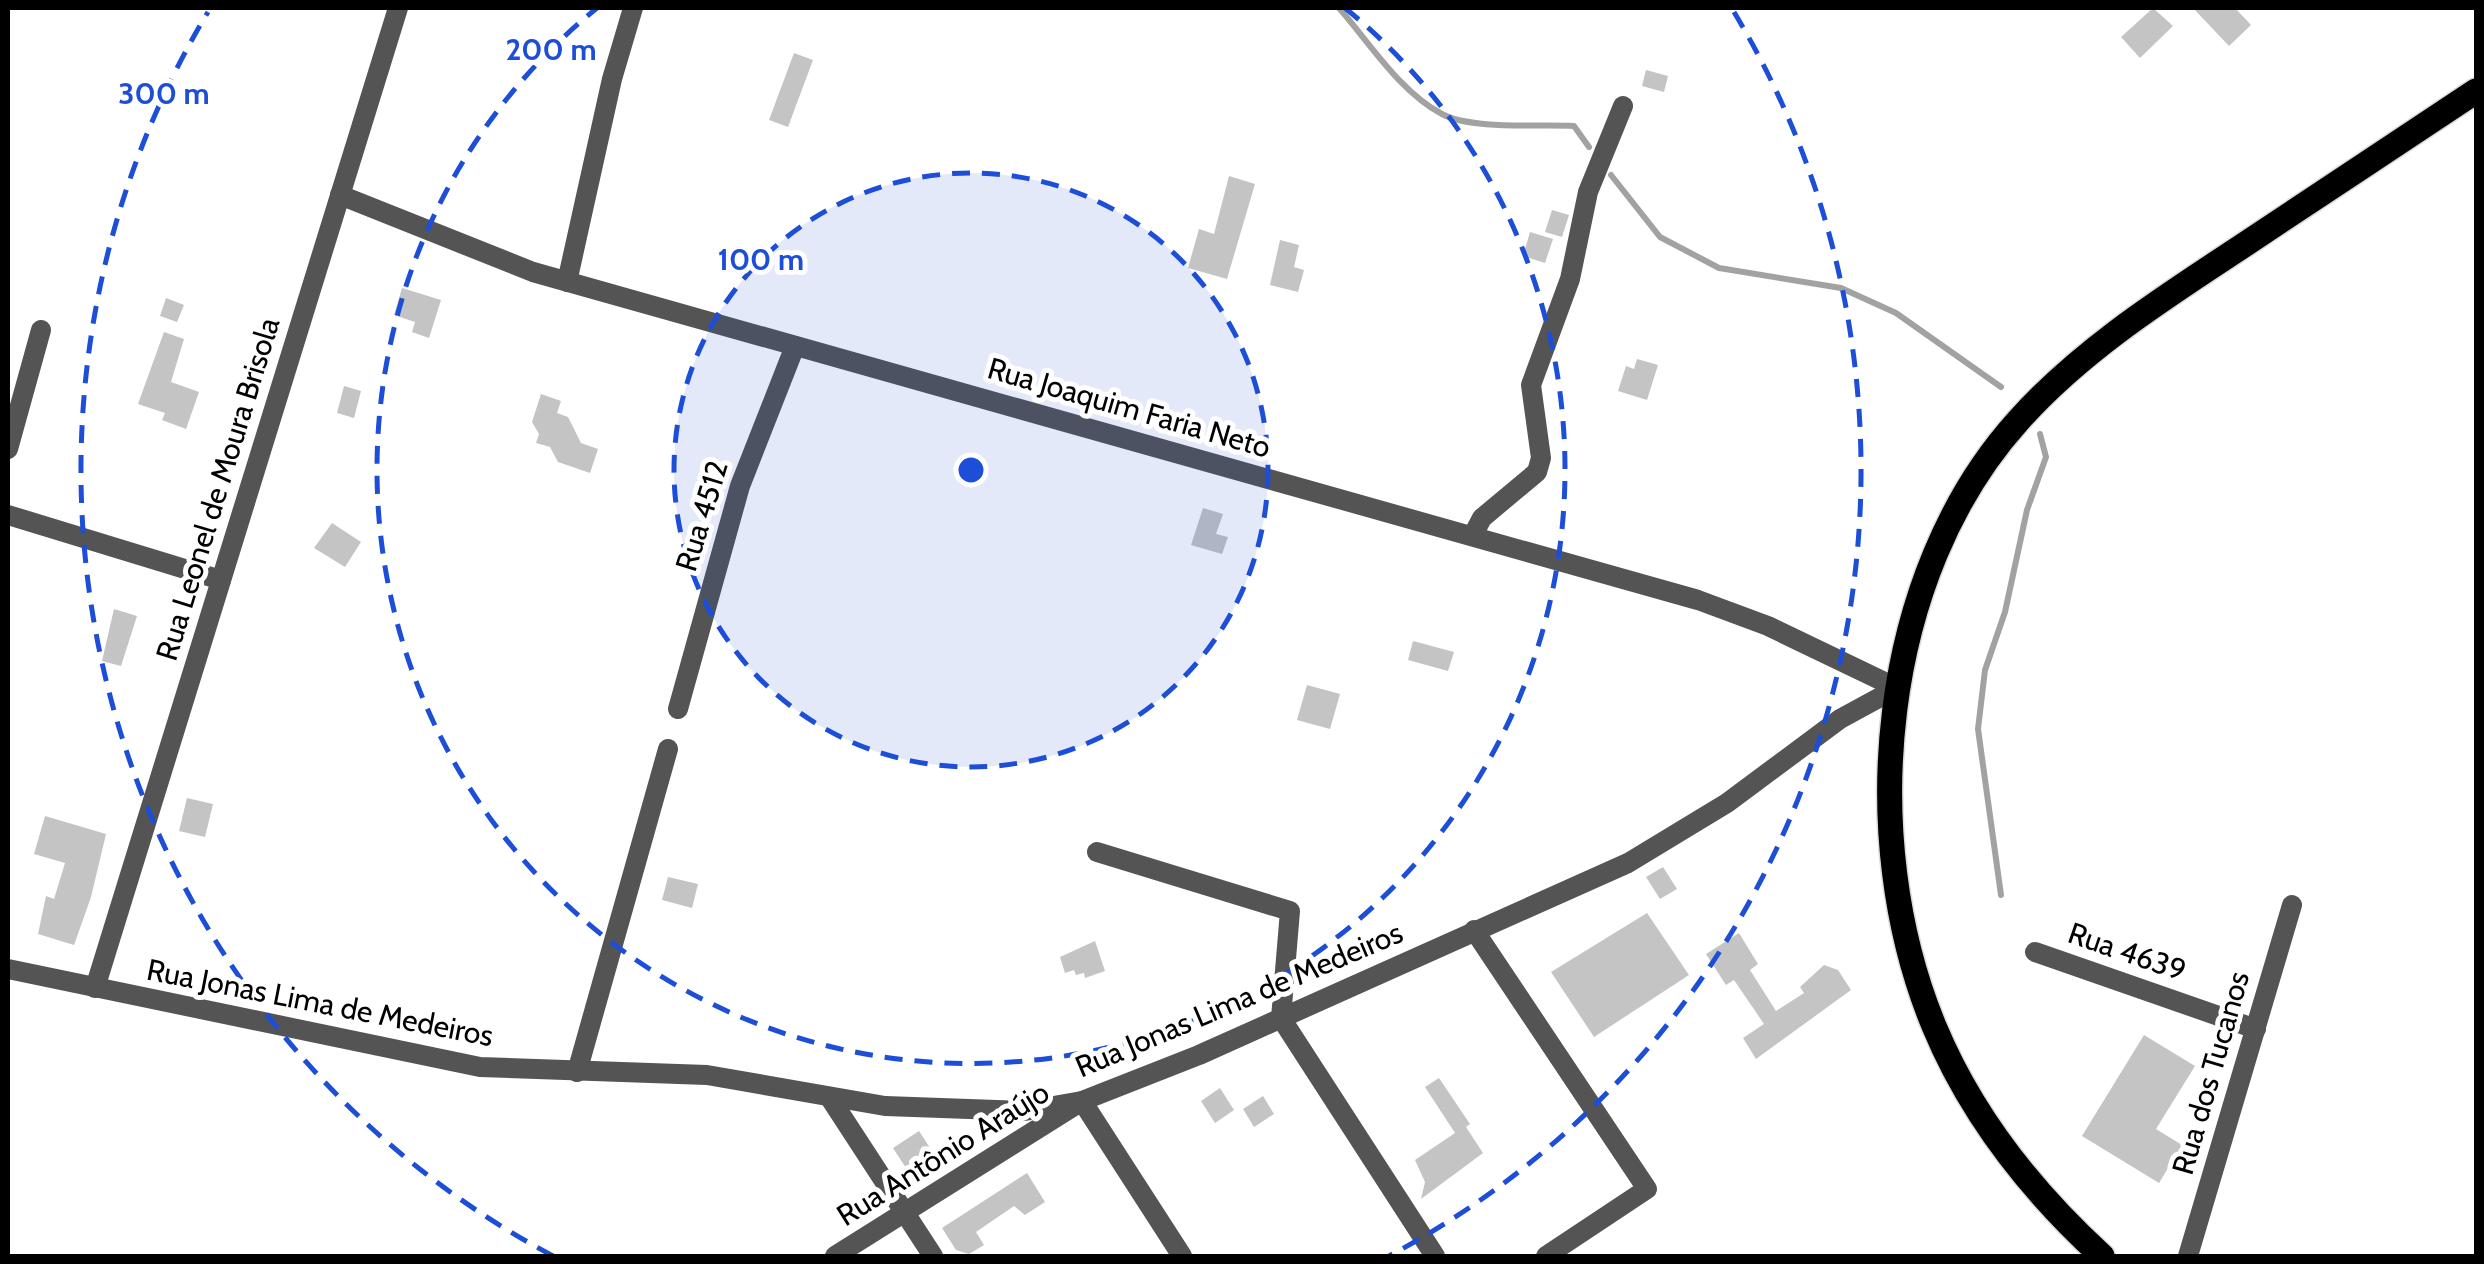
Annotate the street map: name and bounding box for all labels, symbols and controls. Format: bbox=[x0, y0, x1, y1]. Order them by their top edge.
text: 200 m bbox=[505, 31, 597, 68]
text: 300 m bbox=[118, 75, 210, 112]
text: 100 m bbox=[718, 241, 804, 278]
street label: Rua Leonel de Moura Brisola bbox=[148, 312, 288, 665]
street label: Rua Joaquim Faria Neto bbox=[983, 349, 1275, 466]
centre of rings bbox=[953, 452, 989, 488]
street label: Rua 4512 bbox=[667, 456, 736, 576]
street label: Rua Jonas Lima de Medeiros bbox=[1070, 914, 1408, 1085]
street label: Rua 4639 bbox=[2063, 914, 2191, 989]
street label: Rua Jonas Lima de Medeiros bbox=[144, 951, 496, 1054]
street label: Rua dos Tucanos bbox=[2164, 967, 2257, 1179]
street label: Rua Antônio Araújo bbox=[830, 1073, 1056, 1234]

